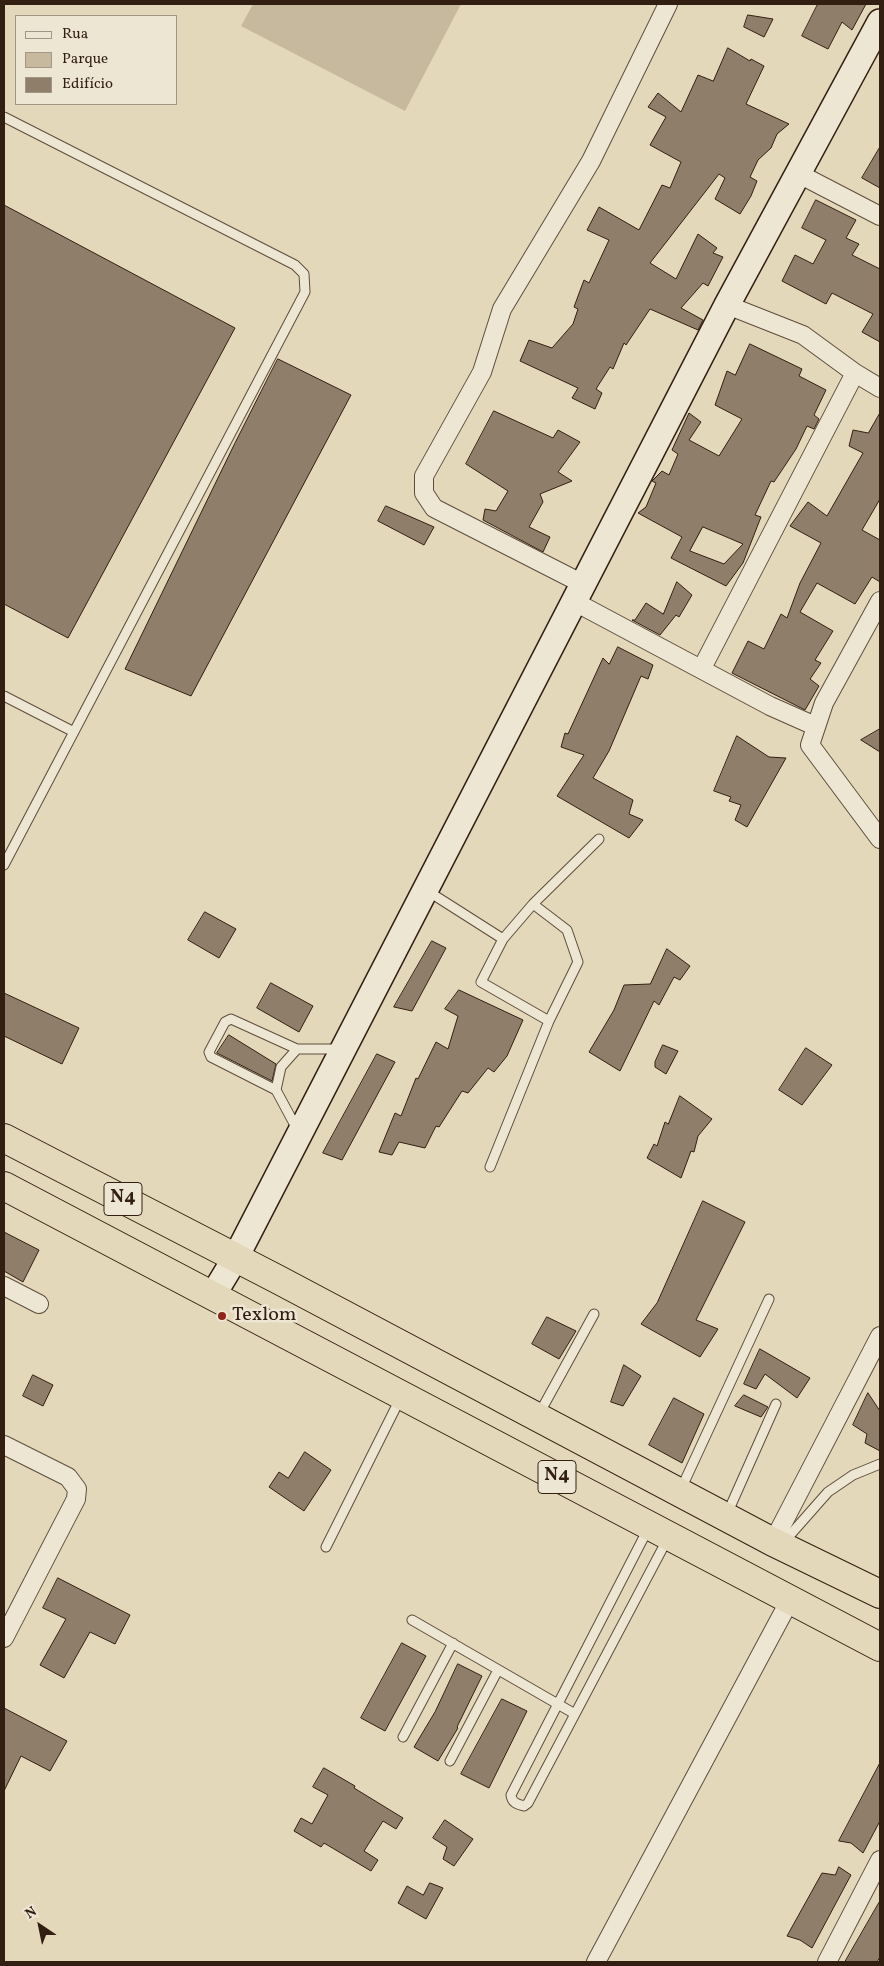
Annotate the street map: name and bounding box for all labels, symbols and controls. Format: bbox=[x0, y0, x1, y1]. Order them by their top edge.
legend bbox=[15, 15, 178, 105]
text: Rua bbox=[62, 24, 88, 45]
text: Parque bbox=[62, 49, 108, 70]
text: Edifício bbox=[62, 74, 113, 95]
road number: N4 bbox=[104, 1182, 142, 1216]
place label: Texlom bbox=[232, 1304, 297, 1328]
marker: Texlom bbox=[216, 1310, 228, 1322]
road number: N4 bbox=[538, 1460, 576, 1494]
north arrow bbox=[15, 1901, 65, 1951]
text: N bbox=[22, 1902, 41, 1924]

